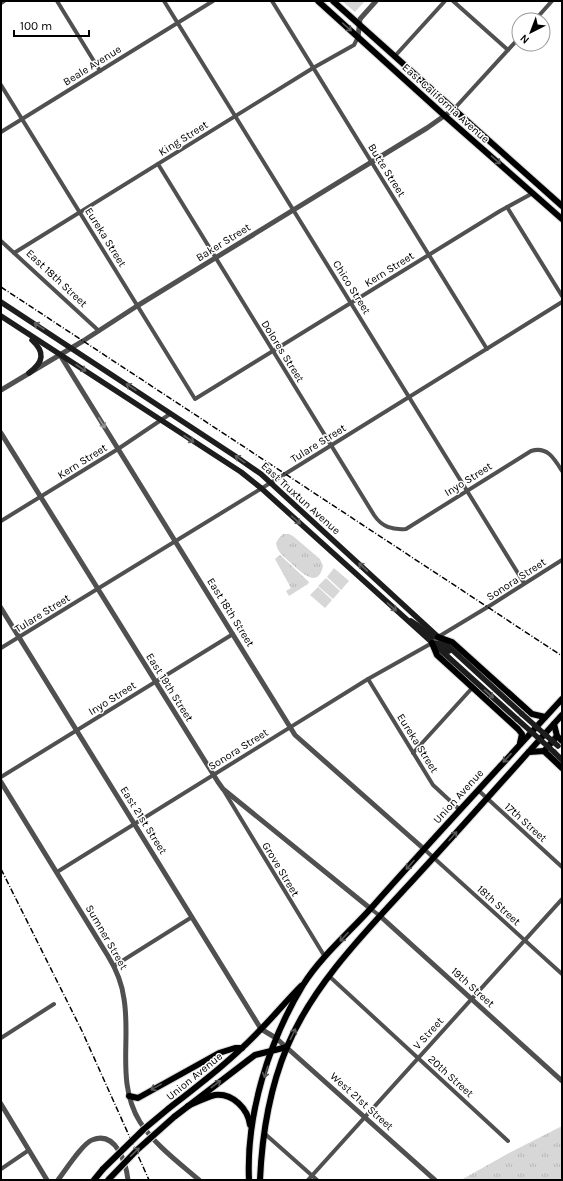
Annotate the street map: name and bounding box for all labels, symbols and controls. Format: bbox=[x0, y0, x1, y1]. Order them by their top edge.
scale bar bbox=[14, 12, 89, 38]
north arrow bbox=[511, 12, 551, 52]
text: 100 m bbox=[20, 19, 52, 33]
one-way arrow bbox=[342, 22, 352, 32]
text: N bbox=[517, 32, 532, 47]
street label: Beale Avenue bbox=[61, 42, 124, 88]
street label: East California Avenue bbox=[400, 61, 492, 146]
street label: King Street bbox=[156, 118, 210, 159]
street label: Butte Street bbox=[365, 141, 408, 199]
one-way arrow bbox=[490, 156, 501, 165]
street label: Eureka Street bbox=[82, 205, 129, 269]
street label: Baker Street bbox=[194, 221, 253, 264]
street label: East 18th Street bbox=[23, 247, 90, 310]
street label: Kern Street bbox=[362, 249, 416, 290]
street label: Chico Street bbox=[330, 258, 373, 317]
street label: Dolores Street bbox=[258, 318, 307, 385]
one-way arrow bbox=[33, 322, 45, 330]
one-way arrow bbox=[75, 364, 86, 372]
one-way arrow bbox=[126, 383, 137, 391]
one-way arrow bbox=[99, 417, 107, 429]
street label: Tulare Street bbox=[288, 421, 348, 466]
one-way arrow bbox=[183, 435, 194, 443]
street label: Kern Street bbox=[55, 441, 109, 482]
one-way arrow bbox=[234, 455, 245, 463]
street label: East Truxtun Avenue bbox=[258, 459, 343, 538]
street label: Inyo Street bbox=[442, 460, 494, 499]
one-way arrow bbox=[291, 516, 301, 525]
street label: Sonora Street bbox=[484, 555, 548, 603]
one-way arrow bbox=[358, 563, 368, 572]
street label: East 18th Street bbox=[204, 575, 257, 649]
street label: Tulare Street bbox=[12, 591, 72, 636]
one-way arrow bbox=[387, 603, 398, 612]
street label: East 19th Street bbox=[143, 651, 196, 724]
street label: Inyo Street bbox=[86, 679, 138, 718]
one-way arrow bbox=[484, 690, 494, 699]
street label: Eureka Street bbox=[394, 711, 441, 775]
street label: Sonora Street bbox=[206, 726, 271, 773]
one-way arrow bbox=[502, 753, 512, 763]
street label: Union Avenue bbox=[431, 766, 486, 826]
street label: East 21st Street bbox=[118, 784, 170, 857]
street label: 17th Street bbox=[502, 800, 549, 845]
one-way arrow bbox=[448, 831, 458, 841]
street label: Grove Street bbox=[259, 840, 302, 899]
one-way arrow bbox=[406, 859, 415, 869]
street label: 18th Street bbox=[474, 882, 523, 928]
street label: Sumner Street bbox=[83, 903, 130, 972]
one-way arrow bbox=[339, 932, 349, 942]
street label: 19th Street bbox=[448, 965, 497, 1010]
street label: V Street bbox=[410, 1014, 446, 1052]
one-way arrow bbox=[290, 1028, 297, 1040]
street label: Union Avenue bbox=[164, 1050, 225, 1103]
street label: 20th Street bbox=[425, 1053, 476, 1100]
one-way arrow bbox=[261, 1065, 269, 1077]
street label: West 21st Street bbox=[327, 1070, 396, 1133]
one-way arrow bbox=[210, 1080, 221, 1089]
one-way arrow bbox=[151, 1084, 163, 1092]
one-way arrow bbox=[130, 1148, 140, 1157]

